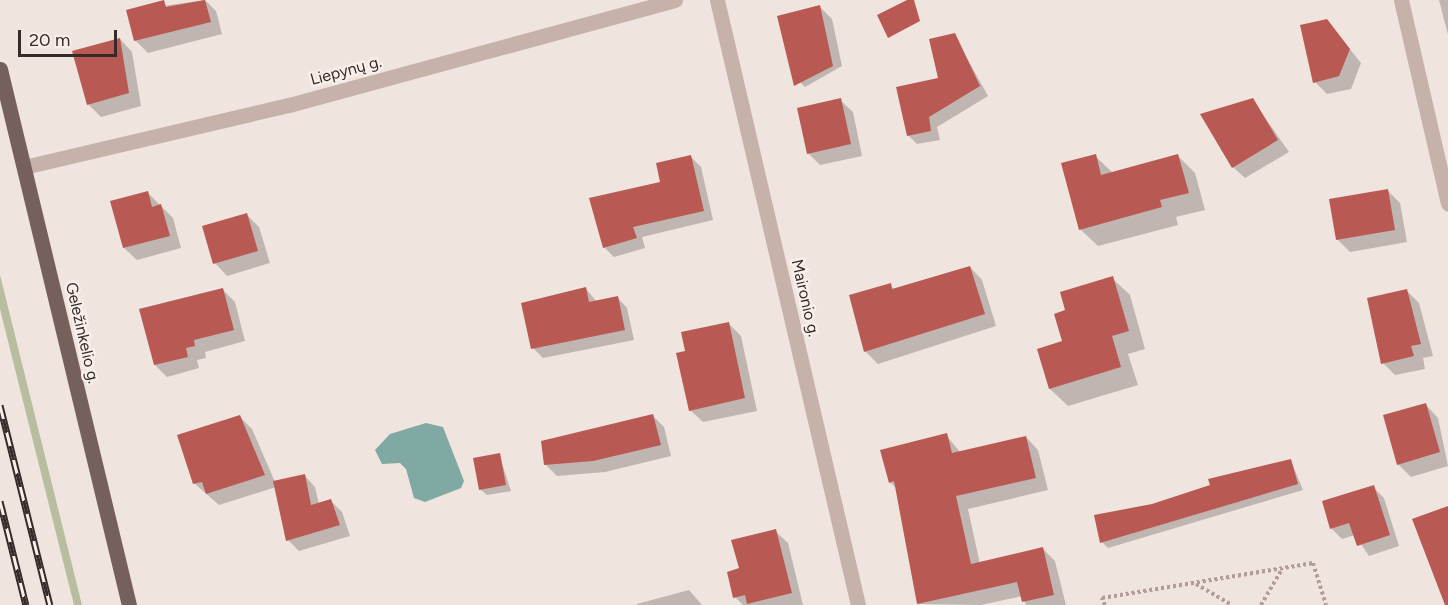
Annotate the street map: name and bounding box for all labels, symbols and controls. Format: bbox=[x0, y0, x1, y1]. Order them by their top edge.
scale bar bbox=[21, 18, 120, 56]
text: 20 m bbox=[29, 29, 70, 51]
street label: Liepynų g. bbox=[308, 52, 384, 90]
street label: Maironio g. bbox=[787, 258, 823, 338]
street label: Geležinkelio g. bbox=[61, 281, 103, 385]

